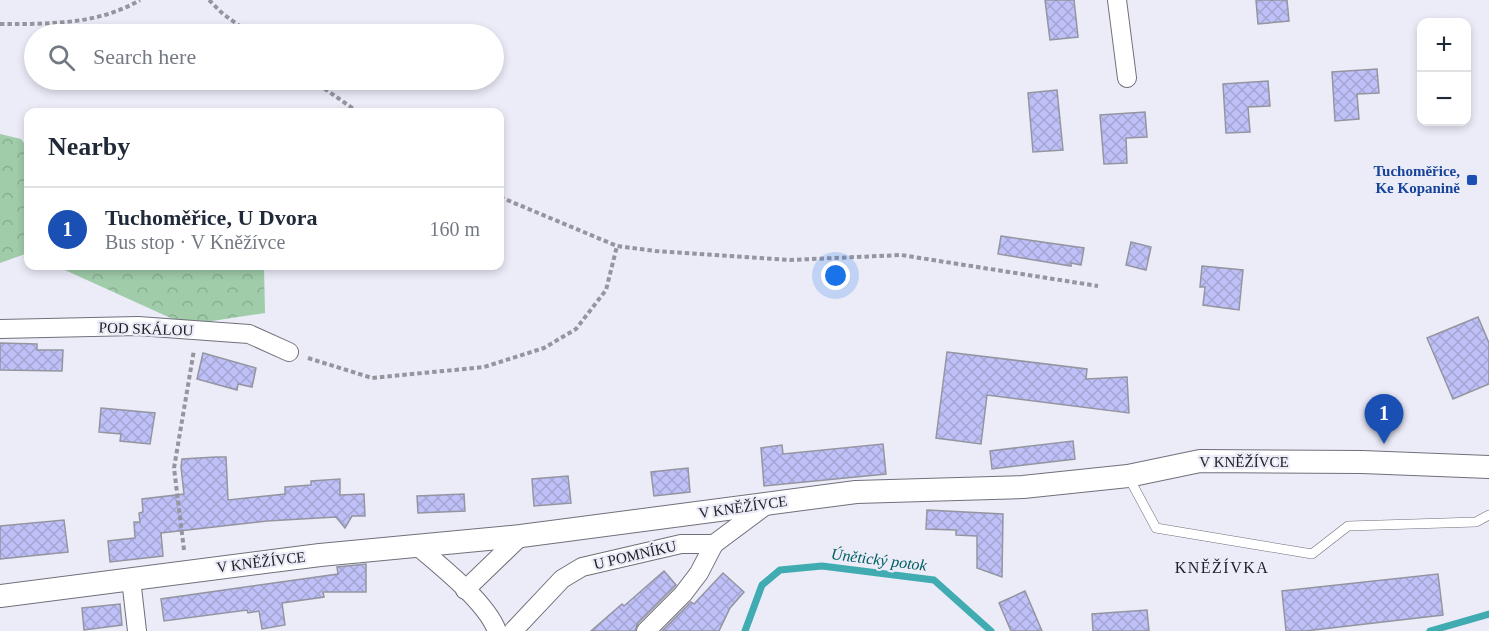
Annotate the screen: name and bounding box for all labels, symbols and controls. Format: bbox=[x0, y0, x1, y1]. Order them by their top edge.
map controls bbox=[1417, 18, 1471, 126]
button: + bbox=[1417, 18, 1471, 72]
search box bbox=[24, 24, 504, 90]
icon: search bbox=[45, 41, 78, 74]
text: Search here bbox=[93, 44, 196, 69]
button: − bbox=[1417, 72, 1471, 126]
text: Nearby bbox=[48, 132, 130, 161]
place label: Tuchoměřice, Ke Kopanině bbox=[1373, 163, 1460, 196]
marker: Tuchoměřice, Ke Kopanině bbox=[1465, 173, 1479, 187]
text: Tuchoměřice, U Dvora bbox=[105, 205, 317, 230]
text: 1 bbox=[63, 218, 73, 240]
text: 160 m bbox=[429, 218, 480, 240]
text: Bus stop · V Kněžívce bbox=[105, 231, 285, 253]
your location bbox=[821, 261, 850, 290]
street label: POD SKÁLOU bbox=[98, 319, 194, 339]
pin: 1 bbox=[1364, 394, 1404, 444]
street label: V KNĚŽÍVCE bbox=[1199, 454, 1289, 470]
street label: V KNĚŽÍVCE bbox=[698, 493, 788, 521]
street label: U POMNÍKU bbox=[592, 538, 678, 572]
water label: Únětický potok bbox=[830, 544, 929, 575]
street label: V KNĚŽÍVCE bbox=[216, 549, 306, 575]
district label: KNĚŽÍVKA bbox=[1175, 558, 1269, 576]

